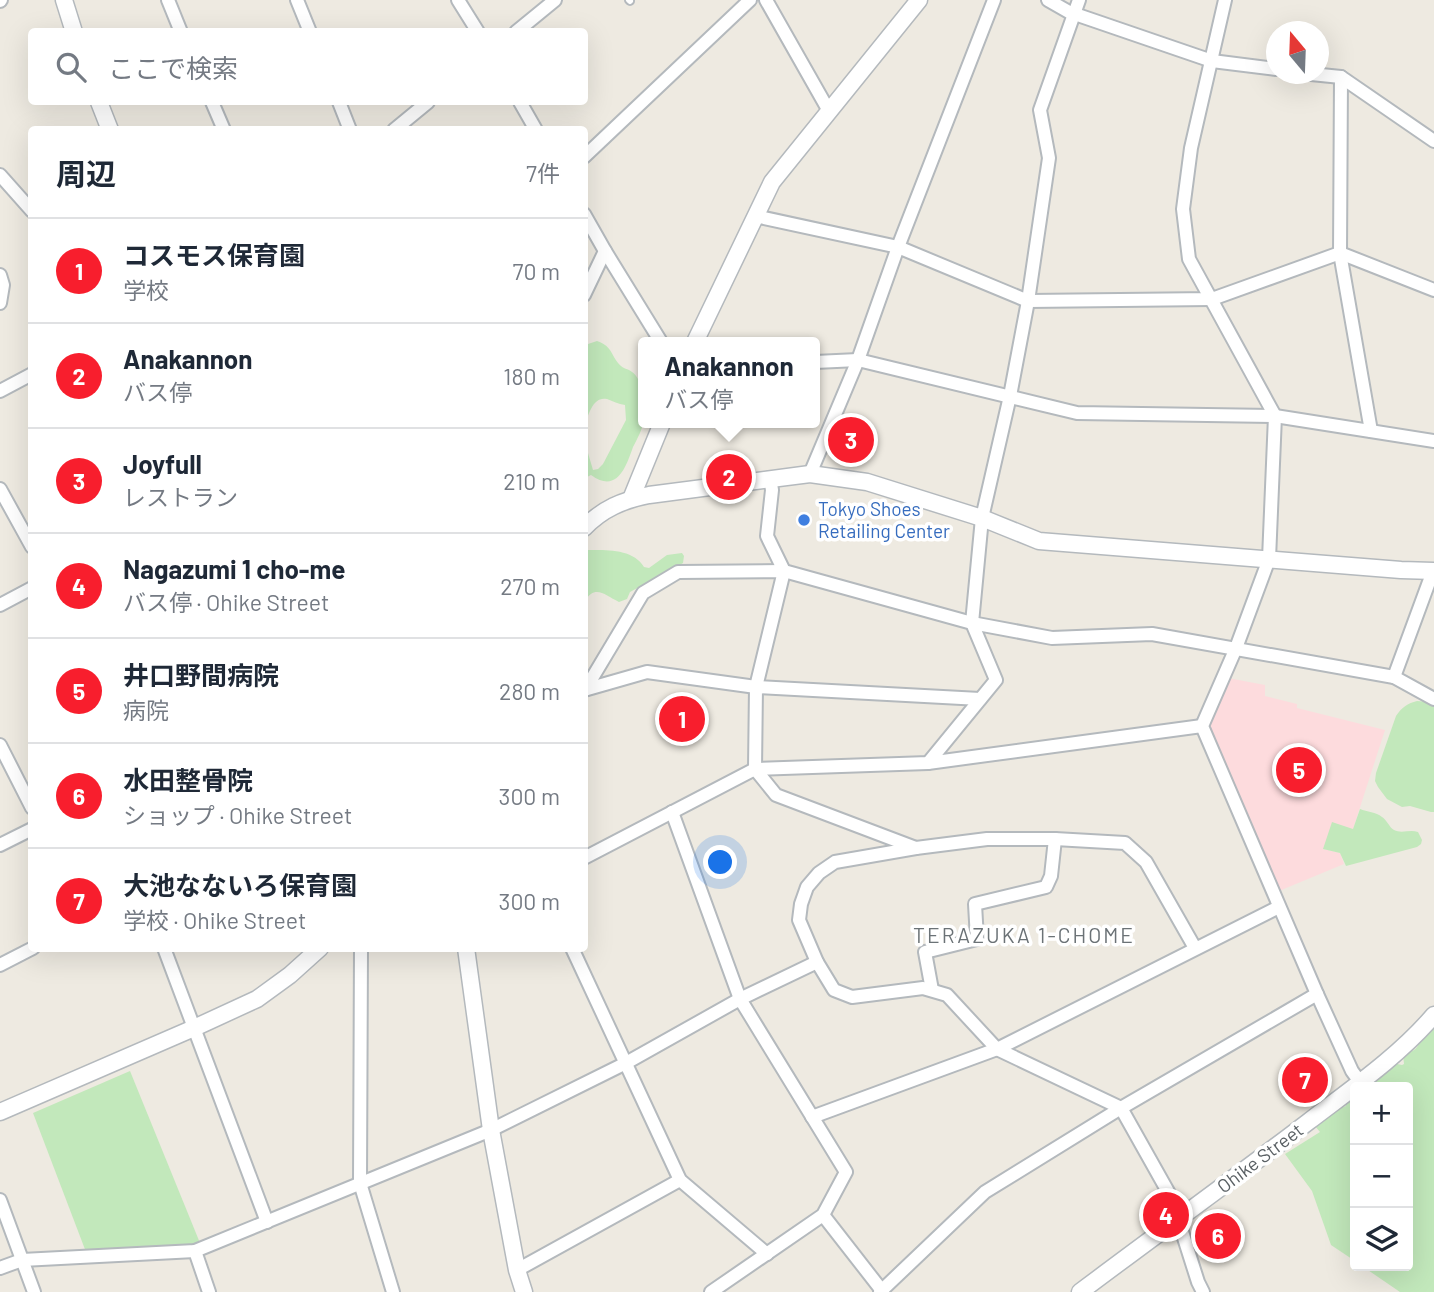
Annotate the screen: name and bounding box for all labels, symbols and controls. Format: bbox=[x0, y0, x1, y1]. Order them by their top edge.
north arrow bbox=[1266, 21, 1329, 84]
search box bbox=[28, 28, 588, 105]
icon: search bbox=[52, 48, 90, 86]
text: ここで検索 bbox=[108, 52, 238, 83]
text: 周辺 bbox=[56, 155, 116, 191]
text: 7件 bbox=[526, 159, 560, 187]
text: コスモス保育園 bbox=[123, 239, 305, 270]
text: 1 bbox=[75, 257, 83, 285]
text: 70 m bbox=[513, 257, 560, 285]
text: 学校 bbox=[123, 276, 169, 304]
popup bbox=[638, 337, 820, 428]
text: Anakannon bbox=[123, 343, 252, 374]
text: Anakannon bbox=[664, 350, 794, 381]
text: 2 bbox=[73, 362, 85, 390]
text: 180 m bbox=[503, 362, 560, 390]
text: バス停 bbox=[123, 378, 192, 406]
text: バス停 bbox=[664, 385, 733, 413]
pin: 3 bbox=[828, 414, 874, 466]
text: Joyfull bbox=[123, 448, 202, 479]
pin: 2 bbox=[706, 451, 752, 503]
text: 3 bbox=[73, 467, 85, 495]
text: 210 m bbox=[503, 467, 560, 495]
text: レストラン bbox=[123, 483, 238, 511]
place label: Tokyo Shoes Retailing Center bbox=[818, 497, 950, 542]
marker: Tokyo Shoes Retailing Center bbox=[796, 512, 812, 528]
text: Nagazumi 1 cho-me bbox=[123, 553, 345, 584]
text: 4 bbox=[72, 572, 86, 600]
text: 270 m bbox=[500, 572, 560, 600]
text: バス停 · Ohike Street bbox=[123, 588, 329, 616]
text: 井口野間病院 bbox=[123, 659, 279, 690]
text: 5 bbox=[73, 677, 85, 705]
text: 280 m bbox=[499, 677, 560, 705]
pin: 1 bbox=[659, 693, 705, 745]
text: 病院 bbox=[123, 696, 169, 724]
pin: 5 bbox=[1276, 744, 1322, 796]
text: 水田整骨院 bbox=[123, 764, 253, 795]
text: 6 bbox=[73, 782, 85, 810]
text: 300 m bbox=[499, 782, 560, 810]
text: ショップ · Ohike Street bbox=[123, 801, 352, 829]
your location bbox=[703, 845, 737, 879]
text: 大池なないろ保育園 bbox=[123, 869, 357, 900]
text: 7 bbox=[73, 887, 85, 915]
text: 300 m bbox=[499, 887, 560, 915]
text: 学校 · Ohike Street bbox=[123, 906, 306, 934]
district label: TERAZUKA 1-CHOME bbox=[913, 922, 1135, 947]
pin: 7 bbox=[1282, 1054, 1328, 1106]
map controls bbox=[1350, 1082, 1413, 1271]
button: + bbox=[1350, 1082, 1413, 1145]
street label: Ohike Street bbox=[1212, 1118, 1307, 1197]
button: − bbox=[1350, 1145, 1413, 1208]
pin: 4 bbox=[1143, 1189, 1189, 1241]
button: layers bbox=[1350, 1208, 1413, 1271]
pin: 6 bbox=[1195, 1210, 1241, 1262]

